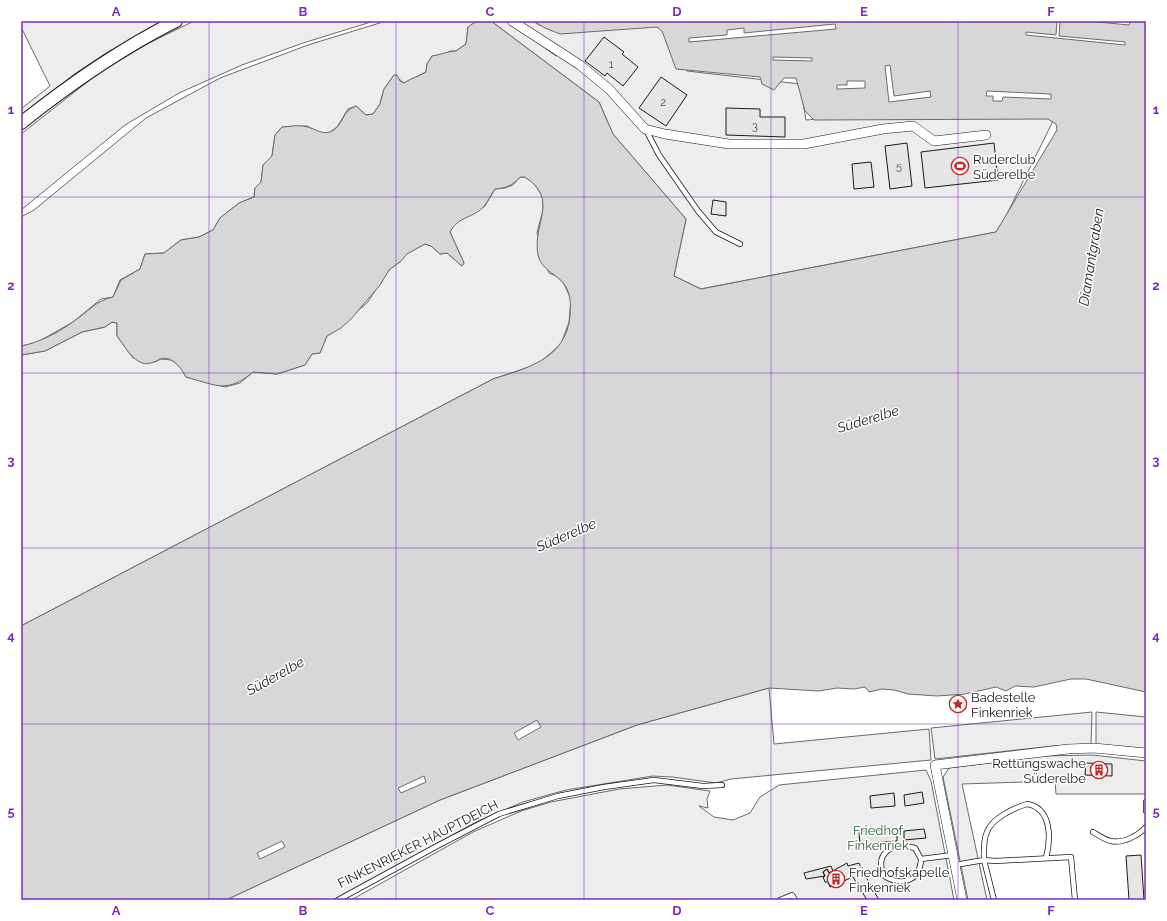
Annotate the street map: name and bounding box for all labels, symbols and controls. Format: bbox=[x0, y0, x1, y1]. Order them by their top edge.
text: A bbox=[112, 4, 121, 19]
text: B bbox=[299, 4, 308, 19]
text: C bbox=[486, 4, 495, 19]
text: D bbox=[672, 4, 682, 19]
text: E bbox=[860, 4, 868, 19]
text: F bbox=[1047, 4, 1055, 19]
house number: 1 bbox=[609, 58, 614, 71]
house number: 2 bbox=[660, 96, 666, 109]
text: 1 bbox=[8, 102, 15, 117]
text: 1 bbox=[1153, 102, 1160, 117]
house number: 3 bbox=[752, 120, 758, 133]
place label: Ruderclub Süderelbe bbox=[973, 152, 1036, 182]
sports icon: Ruderclub Süderelbe bbox=[950, 156, 970, 176]
house number: 5 bbox=[896, 160, 902, 173]
water label: Diamantgraben bbox=[1075, 207, 1107, 307]
text: 2 bbox=[7, 278, 15, 293]
text: 2 bbox=[1152, 278, 1160, 293]
water label: Süderelbe bbox=[834, 402, 901, 436]
text: 3 bbox=[7, 453, 15, 468]
text: 3 bbox=[1152, 453, 1160, 468]
water label: Süderelbe bbox=[533, 515, 599, 555]
text: 4 bbox=[7, 628, 15, 643]
text: 4 bbox=[1152, 628, 1160, 643]
water label: Süderelbe bbox=[242, 653, 307, 699]
place label: Badestelle Finkenriek bbox=[971, 690, 1036, 720]
place icon: Badestelle Finkenriek bbox=[948, 694, 968, 714]
place label: Rettungswache Süderelbe bbox=[992, 756, 1086, 786]
building icon: Rettungswache Süderelbe bbox=[1089, 760, 1109, 780]
street label: FINKENRIEKER HAUPTDEICH bbox=[335, 797, 501, 891]
text: 5 bbox=[7, 804, 15, 819]
text: 5 bbox=[1152, 804, 1160, 819]
park label: Friedhof Finkenriek bbox=[847, 823, 909, 853]
place label: Friedhofskapelle Finkenriek bbox=[849, 865, 950, 895]
building icon: Friedhofskapelle Finkenriek bbox=[826, 869, 846, 889]
text: A bbox=[112, 903, 121, 918]
text: B bbox=[299, 903, 308, 918]
text: C bbox=[486, 903, 495, 918]
text: D bbox=[672, 903, 682, 918]
text: E bbox=[860, 903, 868, 918]
text: F bbox=[1047, 903, 1055, 918]

